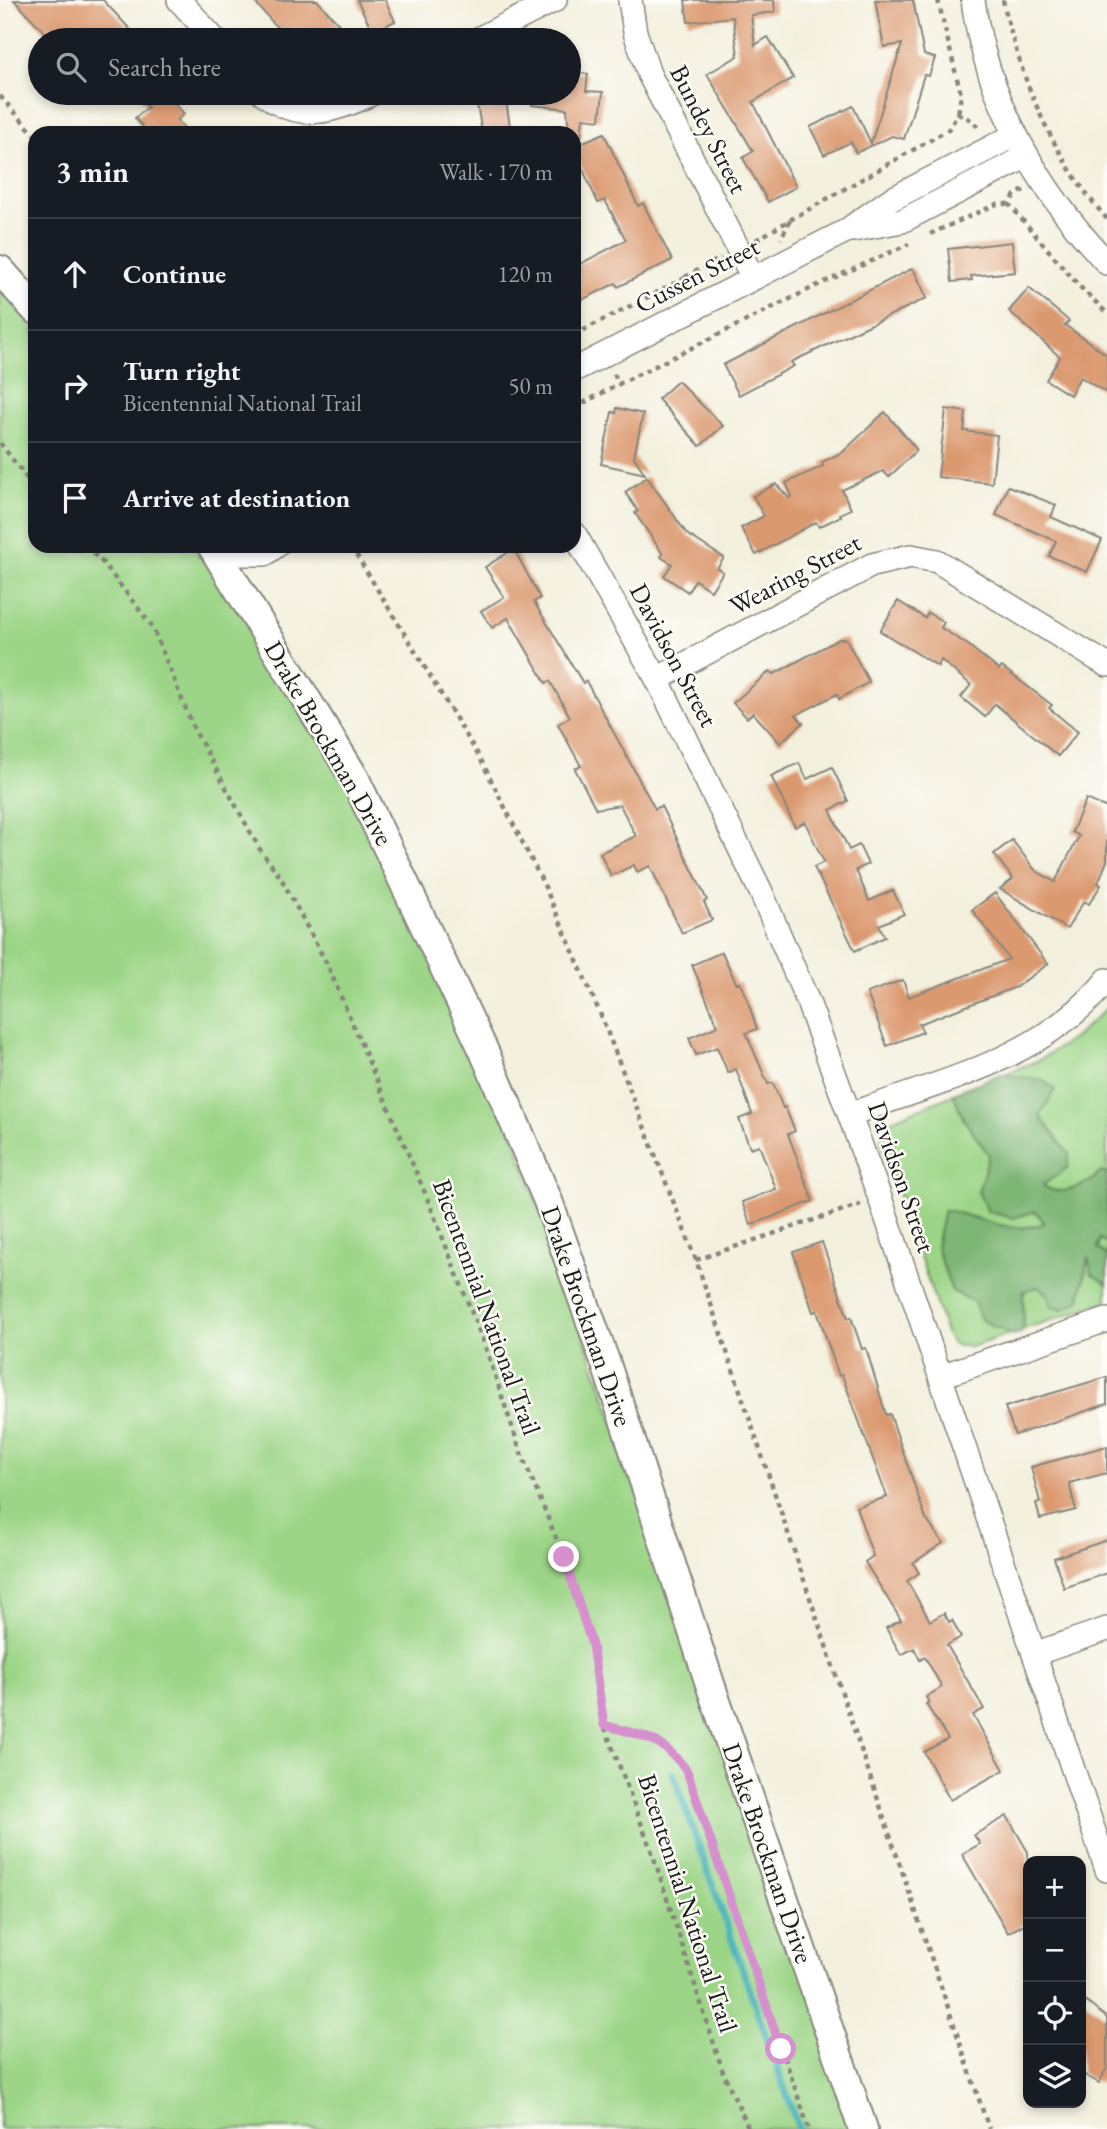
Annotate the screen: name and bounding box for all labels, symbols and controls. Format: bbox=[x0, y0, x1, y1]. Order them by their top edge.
search box bbox=[28, 28, 581, 105]
icon: search bbox=[52, 48, 90, 86]
text: Search here bbox=[108, 50, 221, 84]
street label: Bundey Street bbox=[662, 59, 756, 199]
text: 3 min bbox=[56, 152, 129, 191]
text: Walk · 170 m bbox=[439, 157, 553, 187]
street label: Cussen Street bbox=[629, 229, 765, 321]
icon: ahead bbox=[56, 255, 94, 293]
text: Continue bbox=[123, 257, 226, 291]
text: 120 m bbox=[497, 259, 553, 289]
text: Turn right bbox=[123, 354, 241, 388]
icon: right bbox=[56, 367, 94, 405]
text: 50 m bbox=[508, 371, 553, 401]
text: Bicentennial National Trail bbox=[123, 388, 362, 418]
icon: arrive bbox=[56, 479, 94, 517]
text: Arrive at destination bbox=[123, 481, 350, 515]
street label: Wearing Street bbox=[723, 525, 867, 623]
street label: Davidson Street bbox=[622, 577, 726, 733]
street label: Drake Brockman Drive bbox=[257, 635, 401, 851]
street label: Davidson Street bbox=[860, 1097, 944, 1257]
street label: Bicentennial National Trail bbox=[425, 1174, 549, 1440]
street label: Drake Brockman Drive bbox=[533, 1201, 641, 1431]
route end bbox=[548, 1541, 579, 1572]
street label: Drake Brockman Drive bbox=[714, 1738, 822, 1968]
street label: Bicentennial National Trail bbox=[630, 1769, 746, 2037]
map controls bbox=[1023, 1856, 1086, 2108]
button: + bbox=[1023, 1856, 1086, 1919]
button: − bbox=[1023, 1919, 1086, 1982]
button: locate bbox=[1023, 1982, 1086, 2045]
route start bbox=[765, 2033, 796, 2064]
button: layers bbox=[1023, 2045, 1086, 2108]

